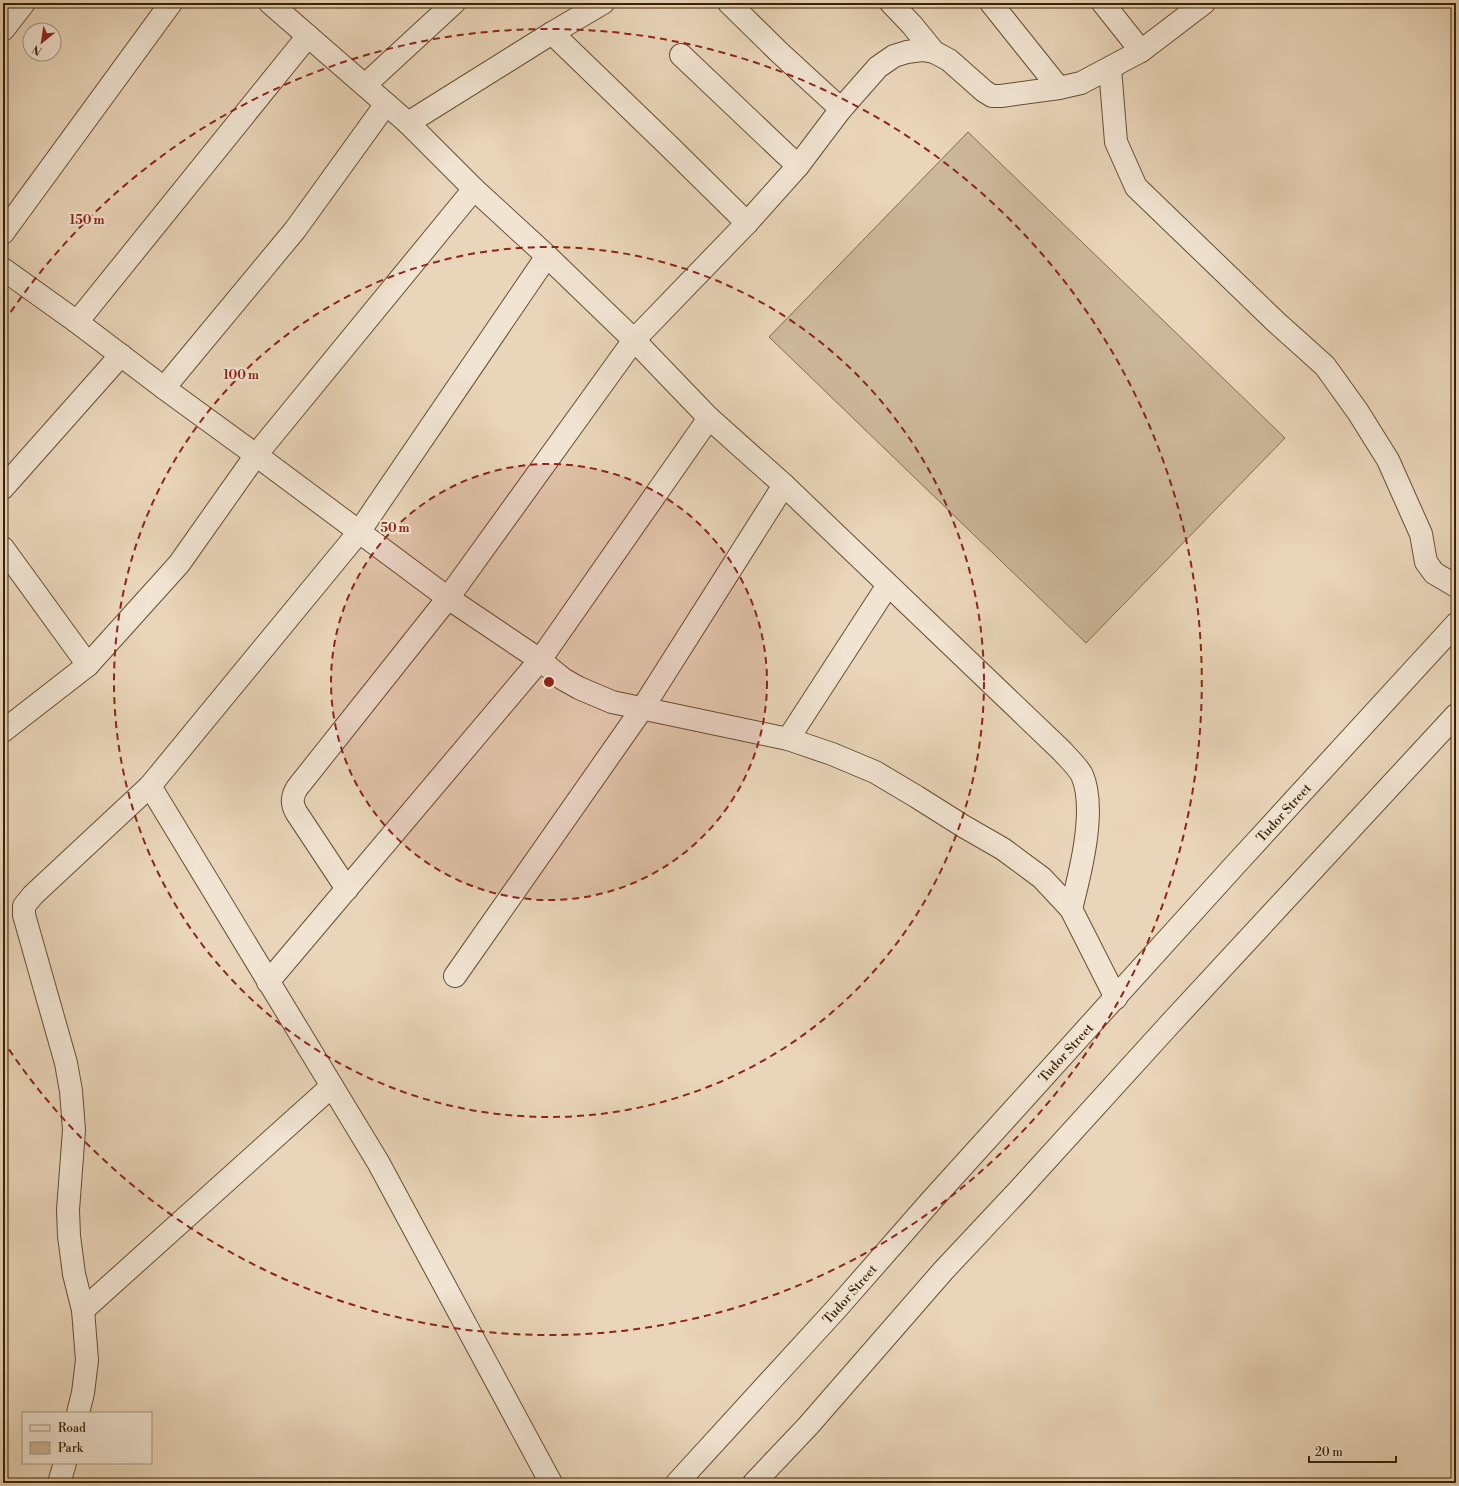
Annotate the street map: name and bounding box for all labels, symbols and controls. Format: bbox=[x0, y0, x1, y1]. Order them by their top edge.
north arrow bbox=[22, 22, 62, 62]
text: N bbox=[30, 41, 45, 58]
text: 150 m bbox=[70, 213, 104, 228]
text: 100 m bbox=[223, 368, 259, 383]
text: 50 m bbox=[380, 521, 410, 536]
centre of rings bbox=[542, 675, 556, 689]
street label: Tudor Street bbox=[1253, 780, 1315, 846]
street label: Tudor Street bbox=[1036, 1020, 1097, 1086]
street label: Tudor Street bbox=[820, 1261, 881, 1327]
legend bbox=[22, 1412, 152, 1464]
text: Road bbox=[58, 1421, 86, 1436]
scale bar bbox=[1309, 1438, 1396, 1464]
text: Park bbox=[58, 1441, 84, 1456]
text: 20 m bbox=[1315, 1445, 1343, 1460]

